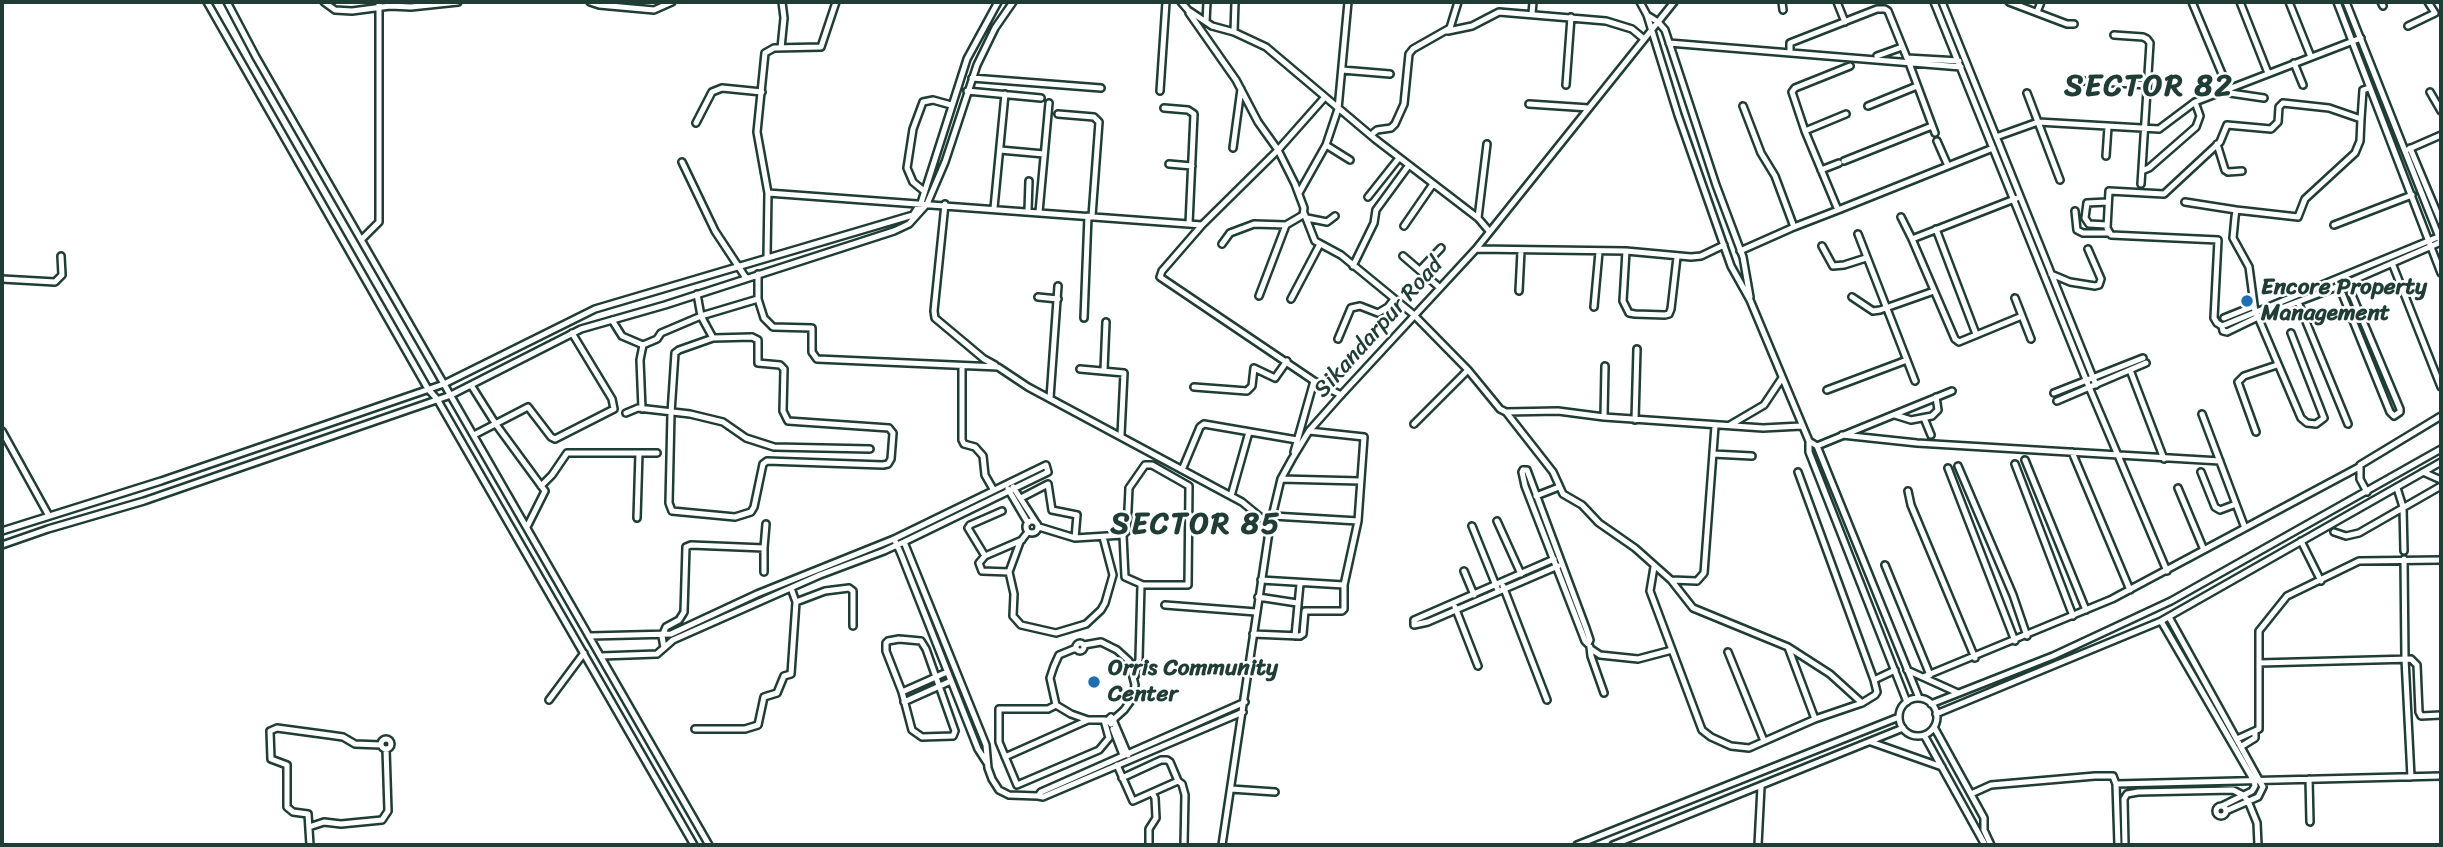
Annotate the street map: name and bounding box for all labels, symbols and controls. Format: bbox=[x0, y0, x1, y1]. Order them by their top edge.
district label: SECTOR 82 bbox=[2066, 69, 2232, 105]
street label: Sikandarpur Road bbox=[1309, 252, 1449, 404]
place label: Encore Property Management bbox=[2261, 274, 2427, 328]
marker: Encore Property Management bbox=[2239, 293, 2255, 309]
district label: SECTOR 85 bbox=[1113, 507, 1279, 543]
place label: Orris Community Center bbox=[1108, 655, 1278, 709]
marker: Orris Community Center bbox=[1086, 674, 1102, 690]

